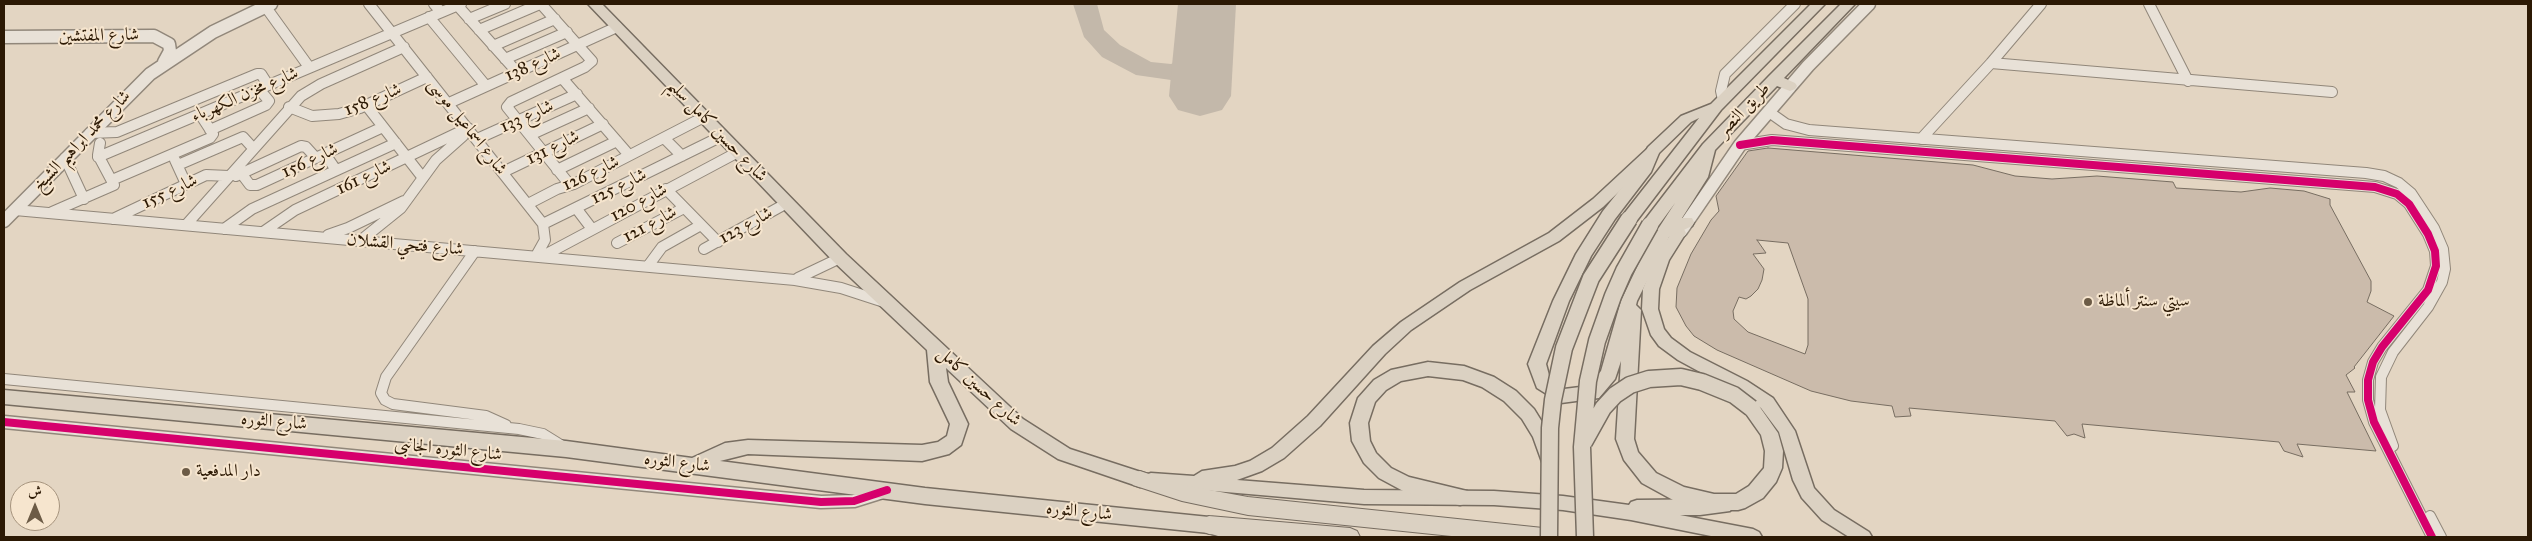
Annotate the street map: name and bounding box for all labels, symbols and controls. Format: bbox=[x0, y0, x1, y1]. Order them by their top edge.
street label: شارع المفتشين bbox=[59, 24, 139, 48]
street label: شارع 138 bbox=[502, 43, 564, 87]
street label: شارع مخزن الكهرباء bbox=[188, 63, 302, 127]
street label: شارع اسماعيل موسى bbox=[423, 74, 511, 180]
street label: شارع حسين كامل سليم bbox=[662, 75, 772, 187]
street label: طريق النصر bbox=[1713, 78, 1775, 142]
street label: شارع 158 bbox=[341, 79, 405, 121]
street label: شارع محمد ابراهيم الشيخ bbox=[28, 86, 136, 196]
street label: شارع 133 bbox=[497, 96, 557, 138]
street label: شارع 131 bbox=[523, 126, 583, 170]
street label: شارع 156 bbox=[278, 139, 342, 183]
street label: شارع 126 bbox=[559, 151, 623, 197]
street label: شارع 161 bbox=[333, 156, 395, 200]
street label: شارع 125 bbox=[588, 164, 650, 210]
street label: شارع 155 bbox=[139, 170, 201, 214]
street label: شارع 120 bbox=[607, 179, 671, 227]
street label: شارع 121 bbox=[619, 202, 681, 248]
street label: شارع 123 bbox=[715, 202, 777, 250]
street label: شارع فتحي القشلان bbox=[346, 229, 464, 261]
place label: سيتي سنتر ألماظة bbox=[2098, 291, 2190, 313]
marker: سيتي سنتر ألماظة bbox=[2082, 296, 2094, 308]
street label: شارع حسين كامل bbox=[932, 343, 1026, 431]
street label: شارع الثوره bbox=[240, 408, 308, 436]
street label: شارع الثوره الجانبى bbox=[393, 434, 503, 466]
street label: شارع الثوره bbox=[643, 448, 711, 478]
place label: دار المدفعية bbox=[196, 461, 261, 483]
marker: دار المدفعية bbox=[180, 466, 192, 478]
north arrow bbox=[10, 481, 60, 531]
text: ش bbox=[28, 483, 42, 500]
street label: شارع الثوره bbox=[1045, 498, 1113, 526]

